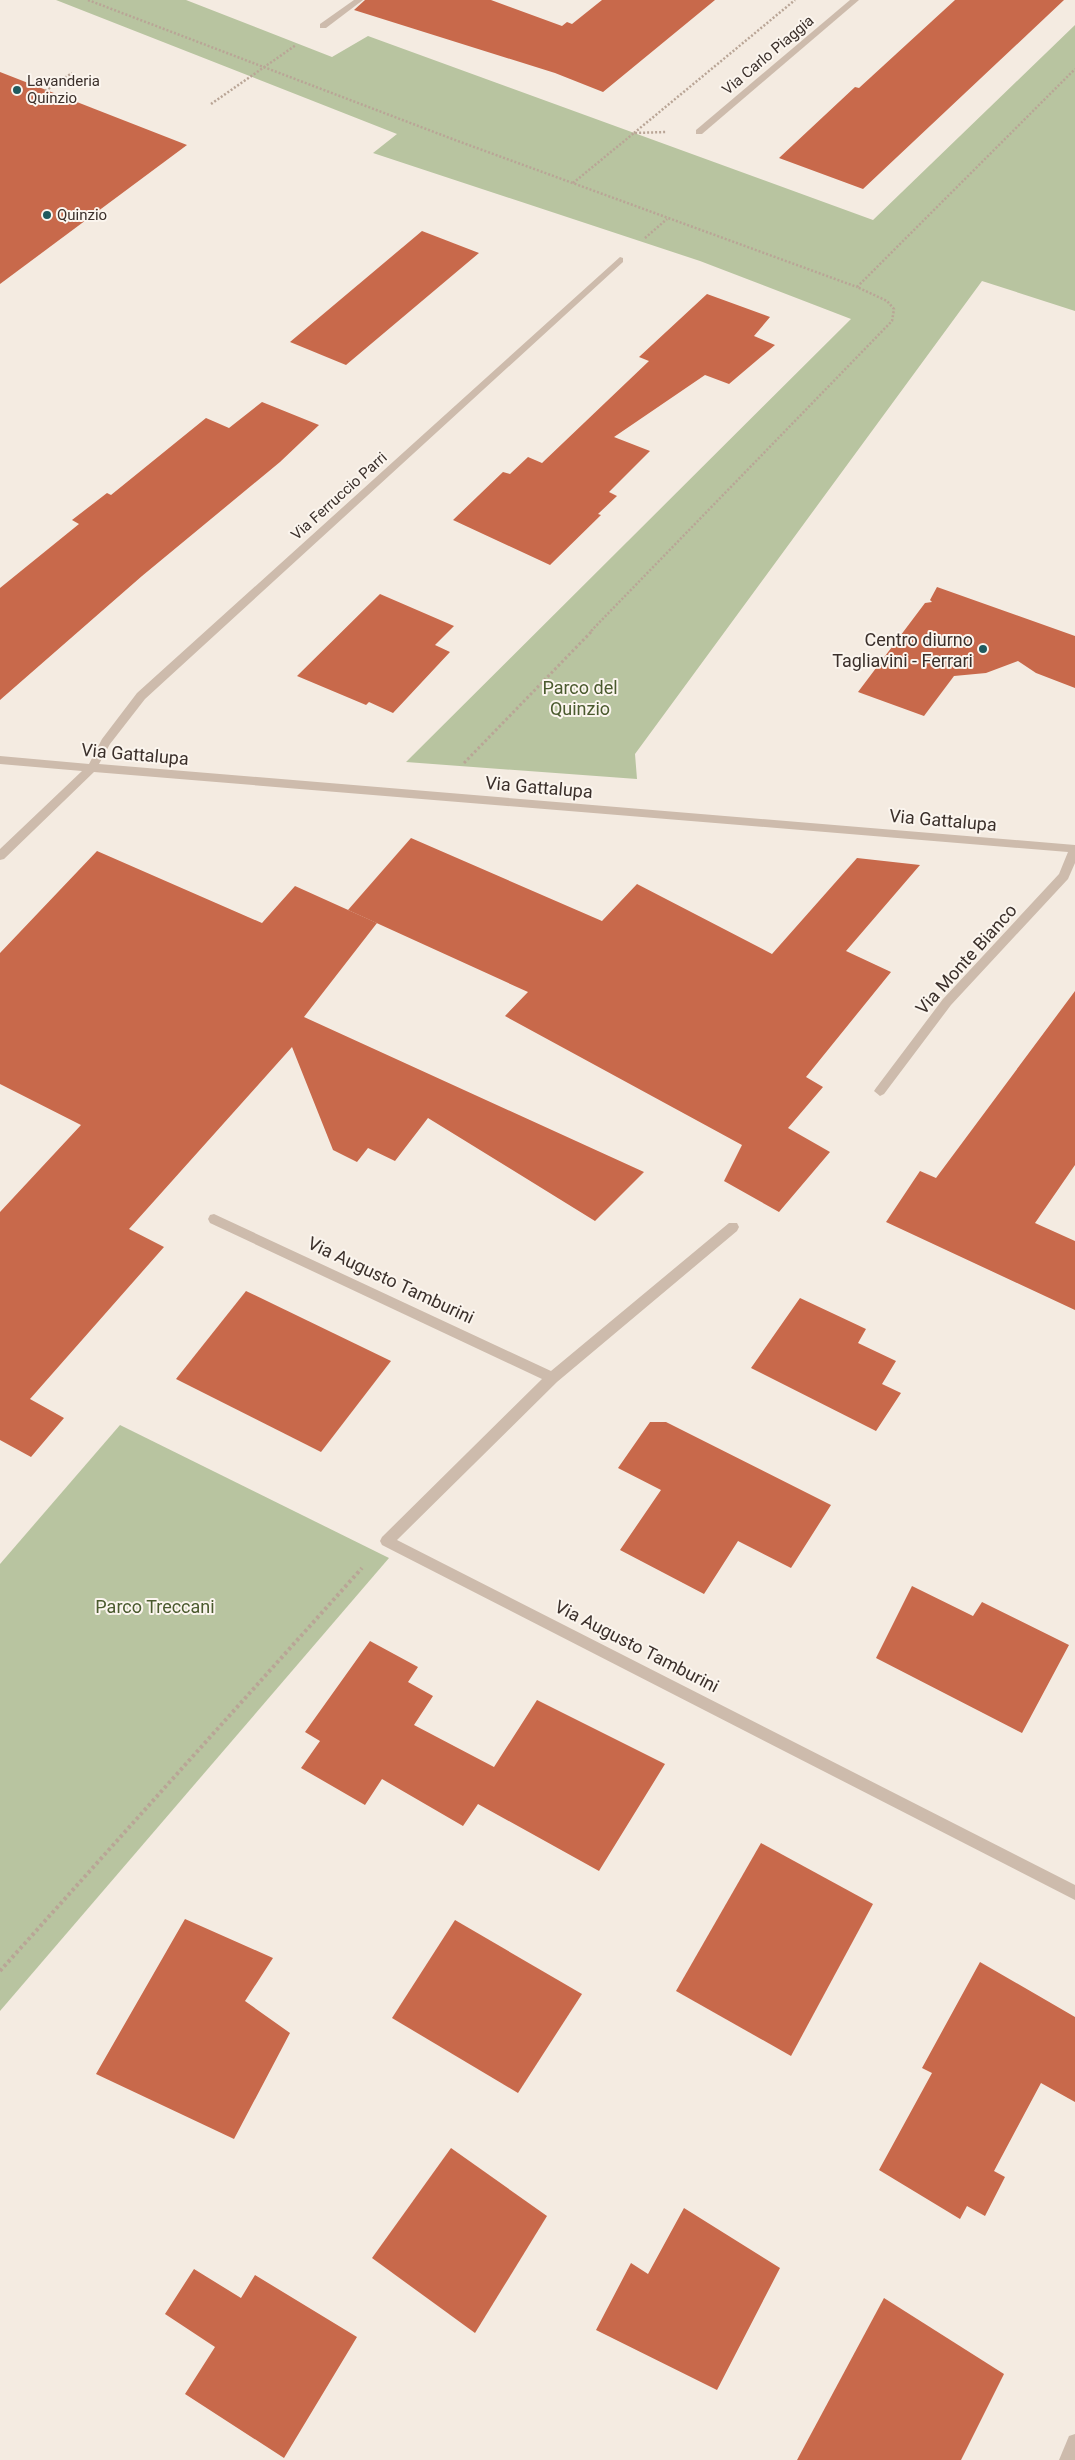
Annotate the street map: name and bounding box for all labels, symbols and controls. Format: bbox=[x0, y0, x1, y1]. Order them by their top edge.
street label: Via Carlo Piaggia bbox=[719, 11, 817, 99]
place label: Lavanderia Quinzio bbox=[27, 72, 100, 107]
marker: Lavanderia Quinzio bbox=[11, 84, 23, 96]
place label: Quinzio bbox=[57, 206, 107, 224]
marker: Quinzio bbox=[41, 209, 53, 221]
street label: Via Ferruccio Parri bbox=[287, 448, 391, 544]
place label: Centro diurno Tagliavini - Ferrari bbox=[832, 629, 973, 671]
marker: Centro diurno Tagliavini - Ferrari bbox=[977, 643, 989, 655]
park label: Parco del Quinzio bbox=[542, 677, 618, 719]
street label: Via Gattalupa bbox=[80, 739, 190, 769]
street label: Via Gattalupa bbox=[484, 772, 594, 802]
street label: Via Gattalupa bbox=[888, 805, 998, 835]
street label: Via Monte Bianco bbox=[911, 900, 1021, 1018]
street label: Via Augusto Tamburini bbox=[304, 1232, 478, 1328]
park label: Parco Treccani bbox=[95, 1596, 215, 1617]
street label: Via Augusto Tamburini bbox=[551, 1596, 723, 1696]

